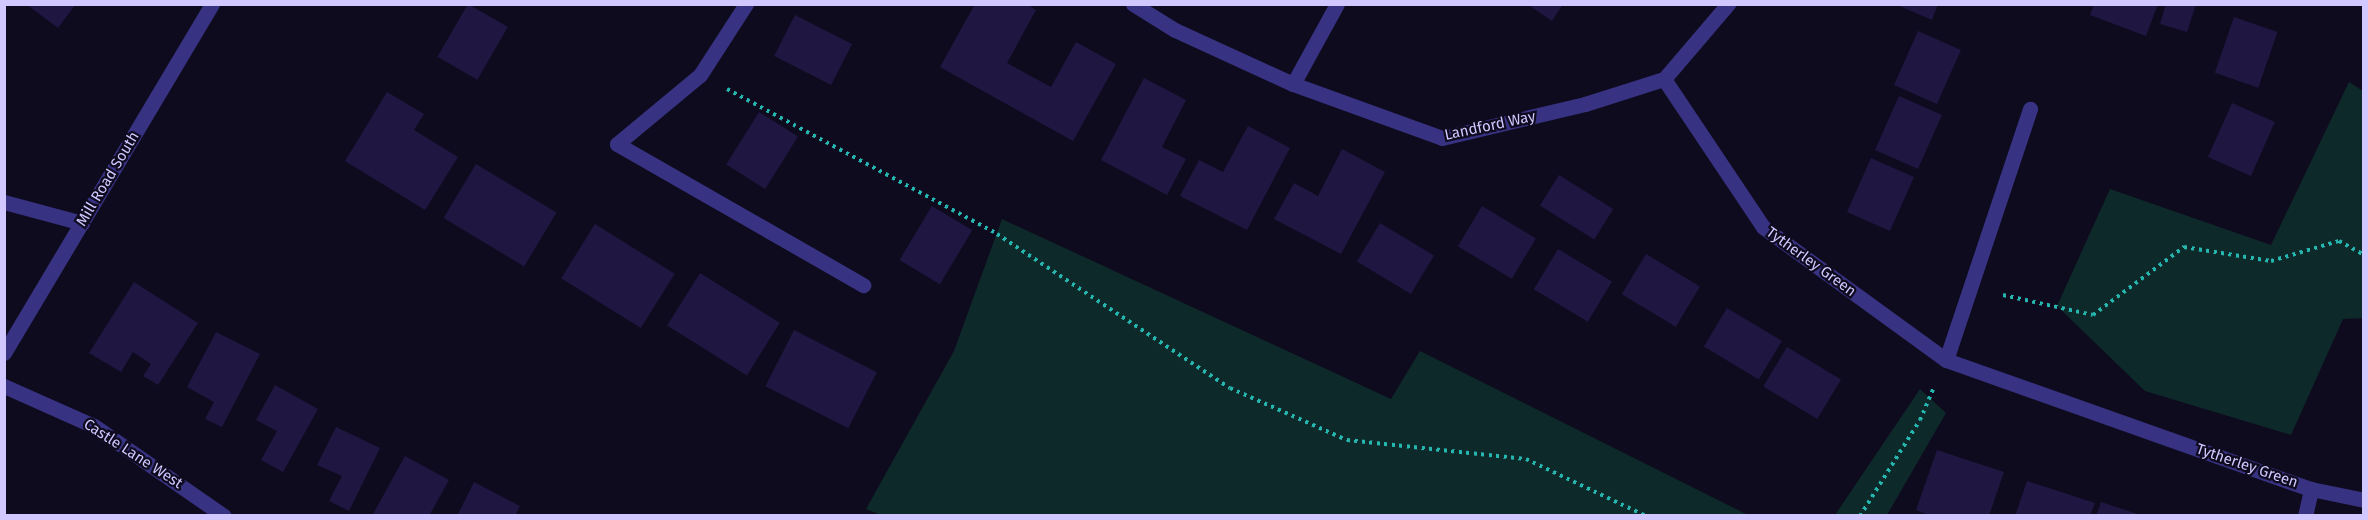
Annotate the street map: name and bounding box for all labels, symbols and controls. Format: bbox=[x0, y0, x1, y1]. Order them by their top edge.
street label: Landford Way bbox=[1443, 108, 1537, 144]
street label: Mill Road South bbox=[73, 128, 143, 230]
street label: Tytherley Green bbox=[1763, 223, 1859, 301]
street label: Castle Lane West bbox=[80, 415, 186, 493]
street label: Tytherley Green bbox=[2194, 440, 2300, 492]

